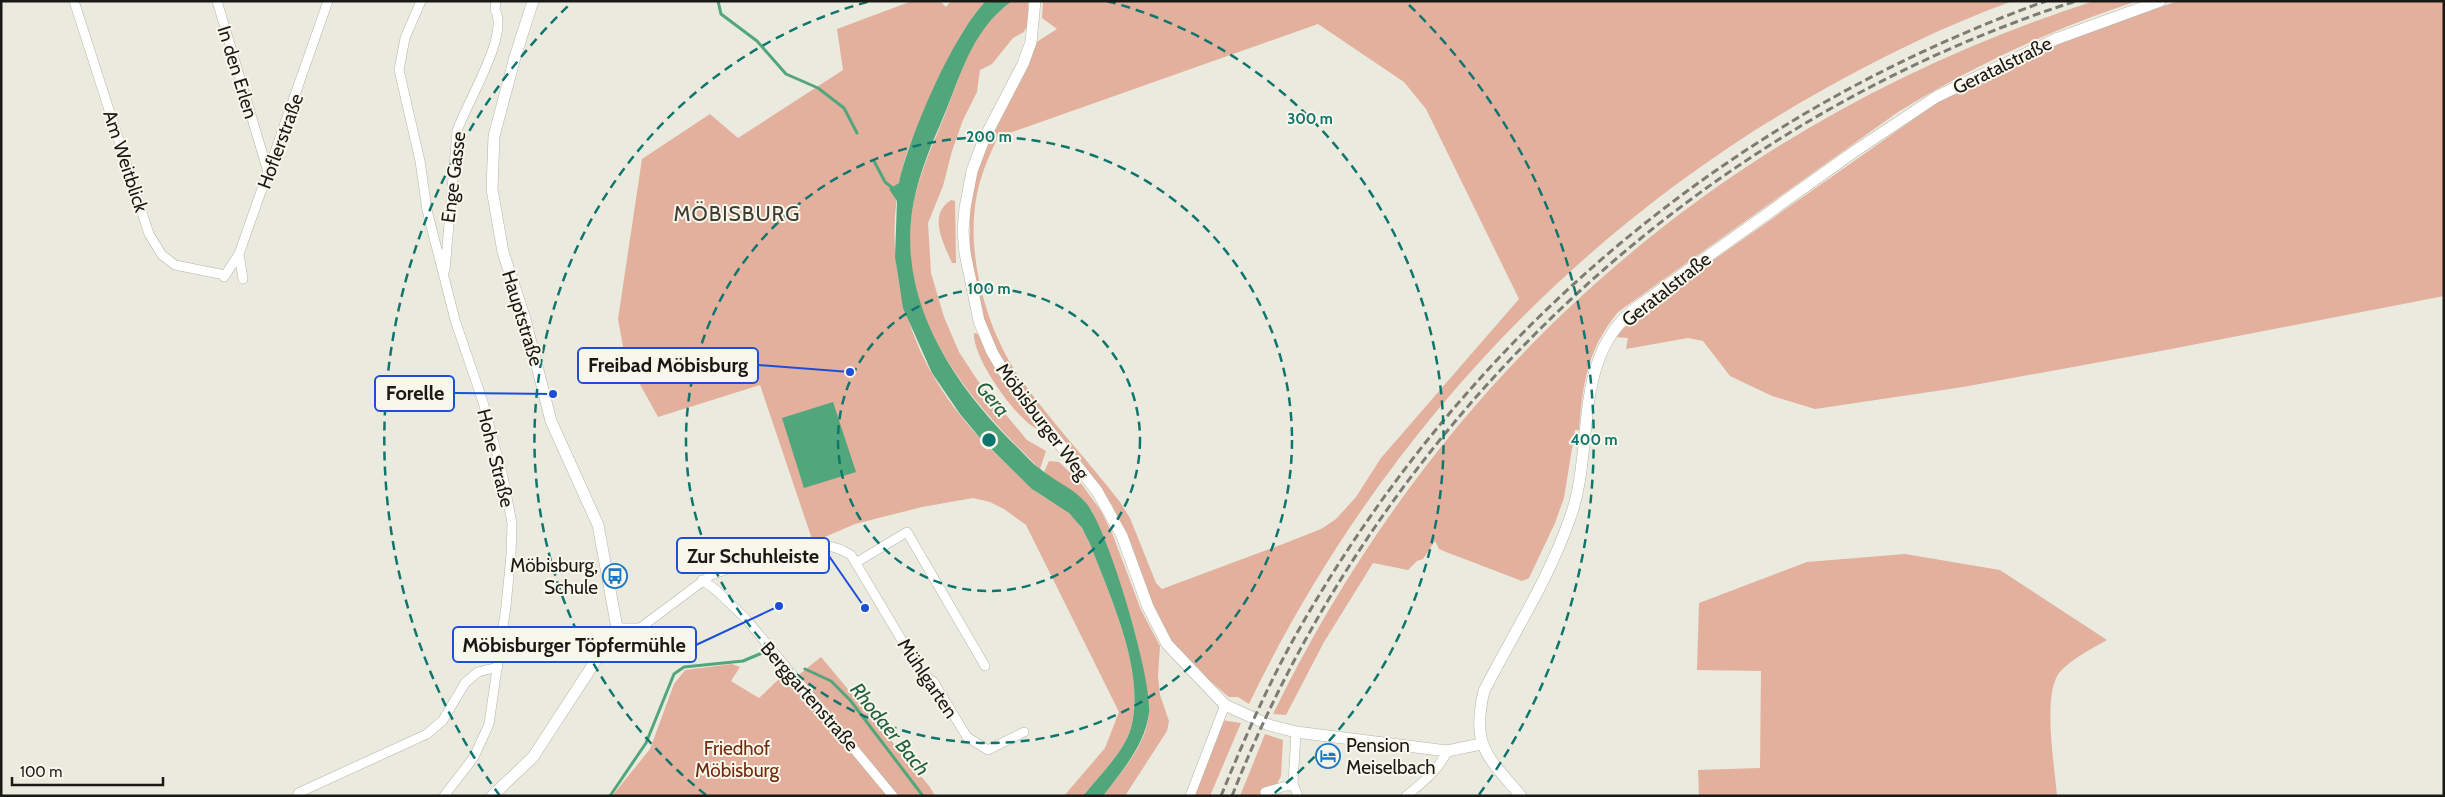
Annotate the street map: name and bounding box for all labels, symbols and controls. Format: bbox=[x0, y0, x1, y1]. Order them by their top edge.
street label: In den Erlen bbox=[213, 23, 263, 121]
street label: Geratalstraße bbox=[1949, 32, 2056, 99]
street label: Hoflerstraße bbox=[253, 90, 308, 192]
street label: Am Weitblick bbox=[98, 107, 153, 216]
text: 300 m bbox=[1287, 110, 1333, 128]
text: 200 m bbox=[966, 128, 1012, 146]
street label: Enge Gasse bbox=[436, 130, 471, 224]
district label: MÖBISBURG bbox=[674, 201, 800, 226]
street label: Geratalstraße bbox=[1617, 247, 1716, 331]
street label: Hauptstraße bbox=[497, 267, 548, 369]
text: 100 m bbox=[967, 280, 1011, 298]
callout: Freibad Möbisburg bbox=[578, 348, 758, 383]
text: Freibad Möbisburg bbox=[588, 353, 748, 377]
street label: Möbisburger Weg bbox=[991, 358, 1094, 485]
callout: Forelle bbox=[375, 376, 454, 411]
water label: Gera bbox=[971, 377, 1015, 421]
text: Forelle bbox=[386, 381, 444, 405]
street label: Hohe Straße bbox=[472, 406, 519, 510]
centre of rings bbox=[980, 431, 998, 449]
text: 400 m bbox=[1571, 431, 1617, 449]
callout: Zur Schuhleiste bbox=[677, 538, 829, 573]
text: Zur Schuhleiste bbox=[687, 544, 819, 568]
place label: Möbisburg, Schule bbox=[510, 554, 598, 599]
bus stop icon: Möbisburg, Schule bbox=[602, 563, 628, 589]
callout: Möbisburger Töpfermühle bbox=[453, 627, 696, 662]
text: Möbisburger Töpfermühle bbox=[462, 633, 686, 657]
street label: Mühlgarten bbox=[893, 634, 963, 723]
street label: Berggartenstraße bbox=[756, 637, 864, 756]
water label: Rhodaer Bach bbox=[845, 678, 935, 780]
place label: Pension Meiselbach bbox=[1346, 734, 1436, 779]
park label: Friedhof Möbisburg bbox=[695, 737, 780, 782]
hotel icon: Pension Meiselbach bbox=[1315, 743, 1341, 769]
scale bar bbox=[12, 754, 164, 786]
text: 100 m bbox=[20, 763, 62, 781]

